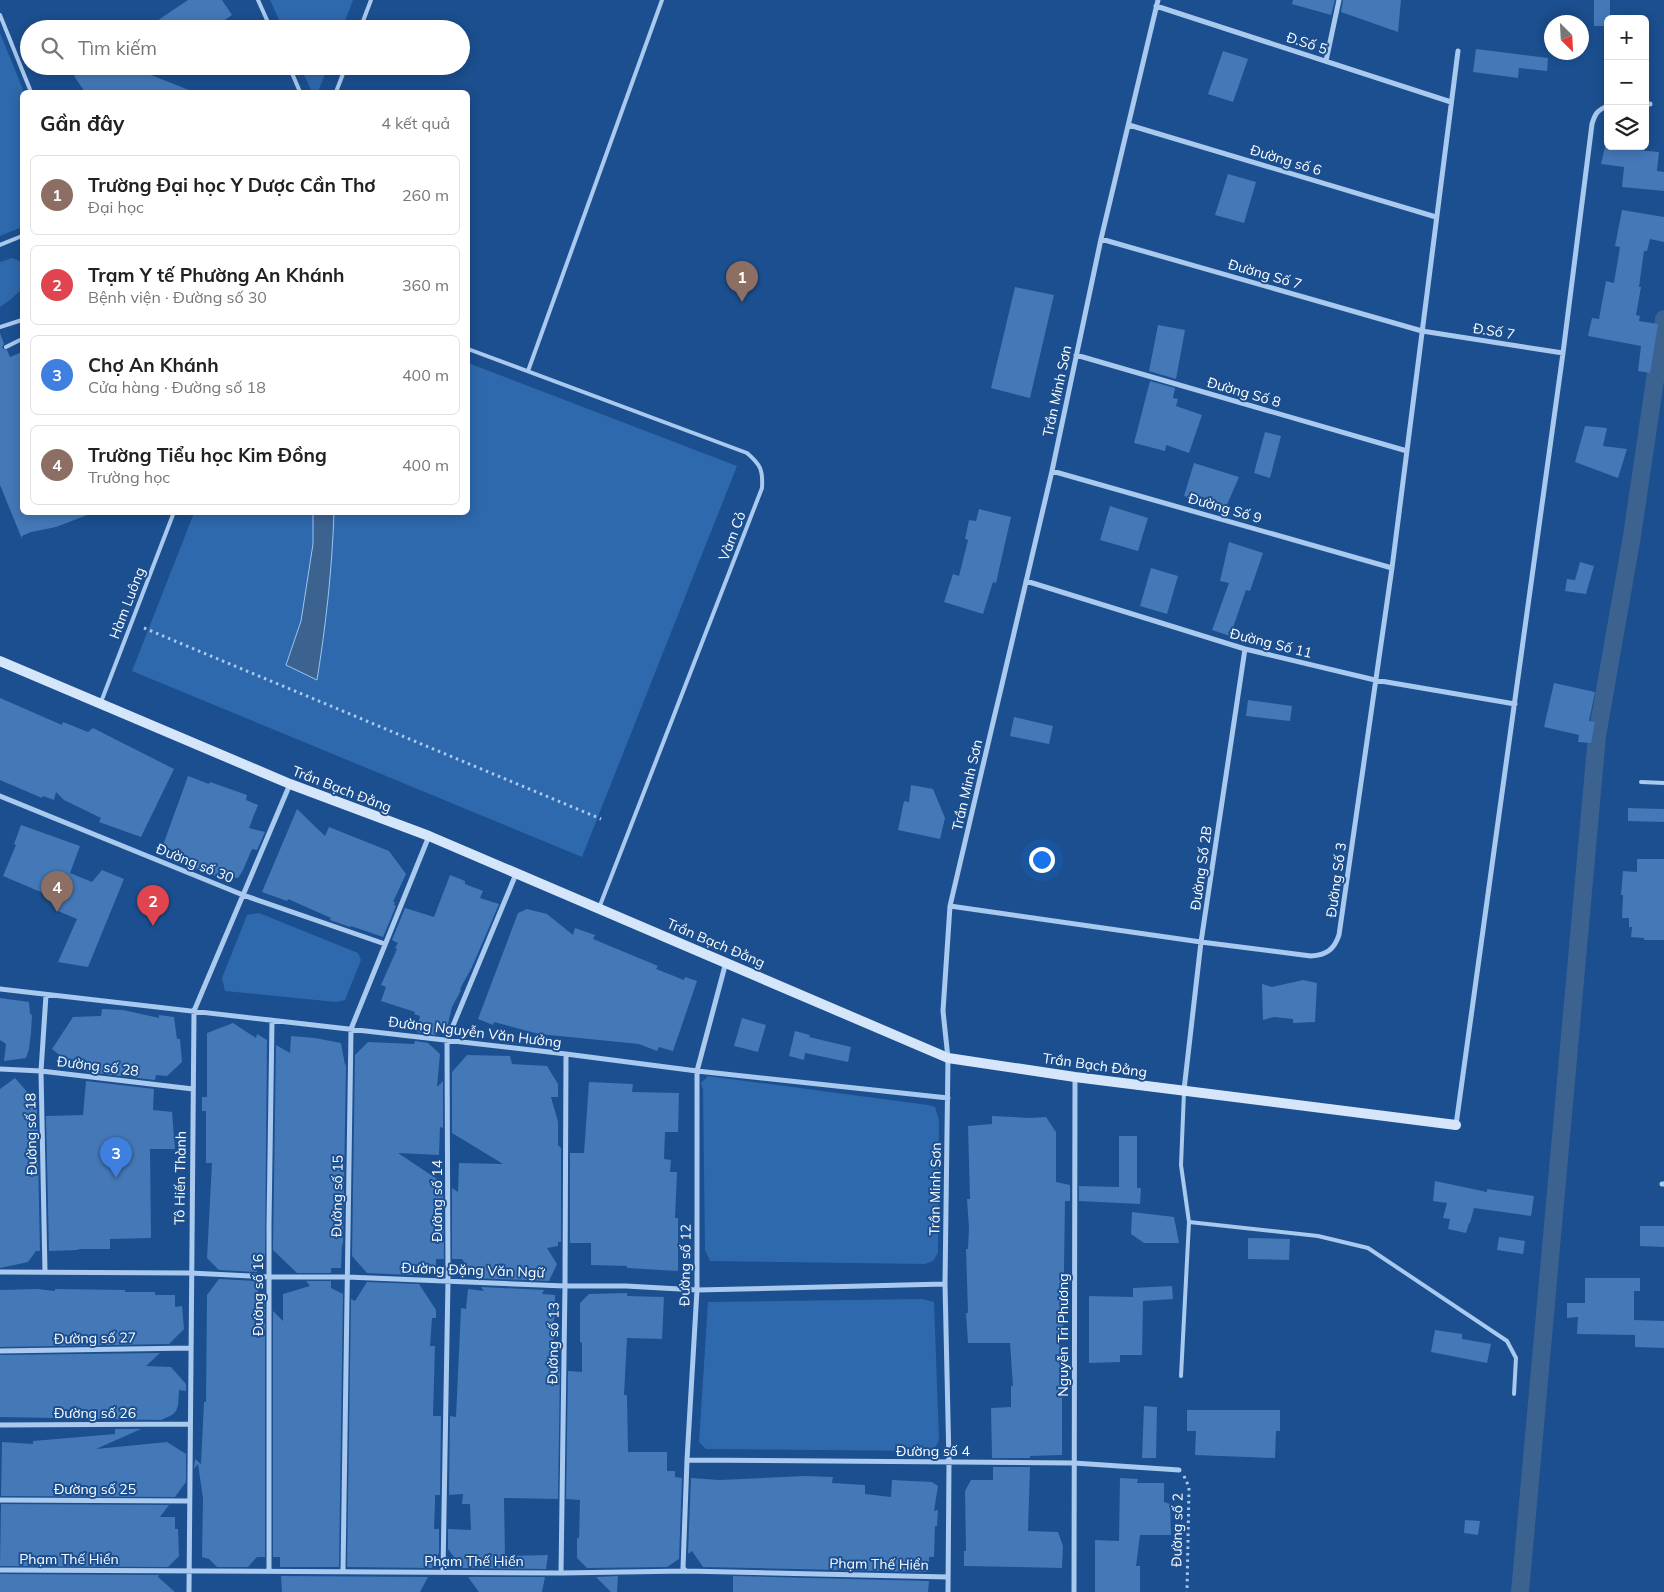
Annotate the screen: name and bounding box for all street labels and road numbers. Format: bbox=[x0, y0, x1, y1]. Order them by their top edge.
street label: Đ.Số 5 bbox=[1284, 28, 1330, 58]
street label: Đường số 6 bbox=[1248, 141, 1324, 179]
street label: Đường Số 7 bbox=[1226, 255, 1304, 293]
street label: Đ.Số 7 bbox=[1472, 319, 1516, 343]
street label: Trần Minh Sơn bbox=[1039, 344, 1075, 438]
street label: Đường Số 8 bbox=[1205, 373, 1283, 411]
street label: Đường Số 9 bbox=[1186, 489, 1264, 527]
street label: Vàm Cỏ bbox=[714, 509, 750, 563]
street label: Hàm Luông bbox=[105, 565, 149, 641]
street label: Đường Số 11 bbox=[1228, 624, 1314, 662]
street label: Trần Minh Sơn bbox=[948, 738, 986, 832]
street label: Trần Bạch Đằng bbox=[290, 762, 394, 816]
street label: Đường Số 2B bbox=[1186, 825, 1216, 911]
street label: Đường số 30 bbox=[154, 839, 236, 887]
street label: Đường Số 3 bbox=[1322, 841, 1350, 919]
street label: Trần Bạch Đằng bbox=[664, 914, 768, 972]
street label: Đường Nguyễn Văn Hưởng bbox=[388, 1012, 562, 1052]
street label: Trần Bạch Đằng bbox=[1042, 1049, 1148, 1081]
street label: Đường số 28 bbox=[56, 1052, 140, 1080]
street label: Đường số 18 bbox=[21, 1093, 41, 1175]
street label: Tô Hiến Thành bbox=[170, 1131, 190, 1225]
street label: Trần Minh Sơn bbox=[925, 1142, 945, 1236]
street label: Đường số 15 bbox=[327, 1155, 347, 1237]
street label: Đường số 14 bbox=[428, 1159, 446, 1242]
street label: Đường số 12 bbox=[675, 1224, 695, 1306]
street label: Đường số 16 bbox=[249, 1254, 267, 1336]
street label: Đường Đặng Văn Ngữ bbox=[401, 1259, 546, 1282]
street label: Nguyễn Tri Phương bbox=[1054, 1273, 1072, 1397]
street label: Đường số 13 bbox=[543, 1302, 563, 1384]
street label: Đường số 27 bbox=[54, 1328, 136, 1348]
street label: Đường số 26 bbox=[54, 1404, 136, 1422]
street label: Đường số 4 bbox=[896, 1442, 971, 1460]
street label: Đường số 25 bbox=[54, 1480, 136, 1498]
street label: Đường số 2 bbox=[1167, 1493, 1187, 1567]
street label: Phạm Thế Hiển bbox=[19, 1550, 119, 1568]
street label: Phạm Thế Hiển bbox=[424, 1552, 524, 1570]
street label: Phạm Thế Hiển bbox=[829, 1554, 929, 1574]

